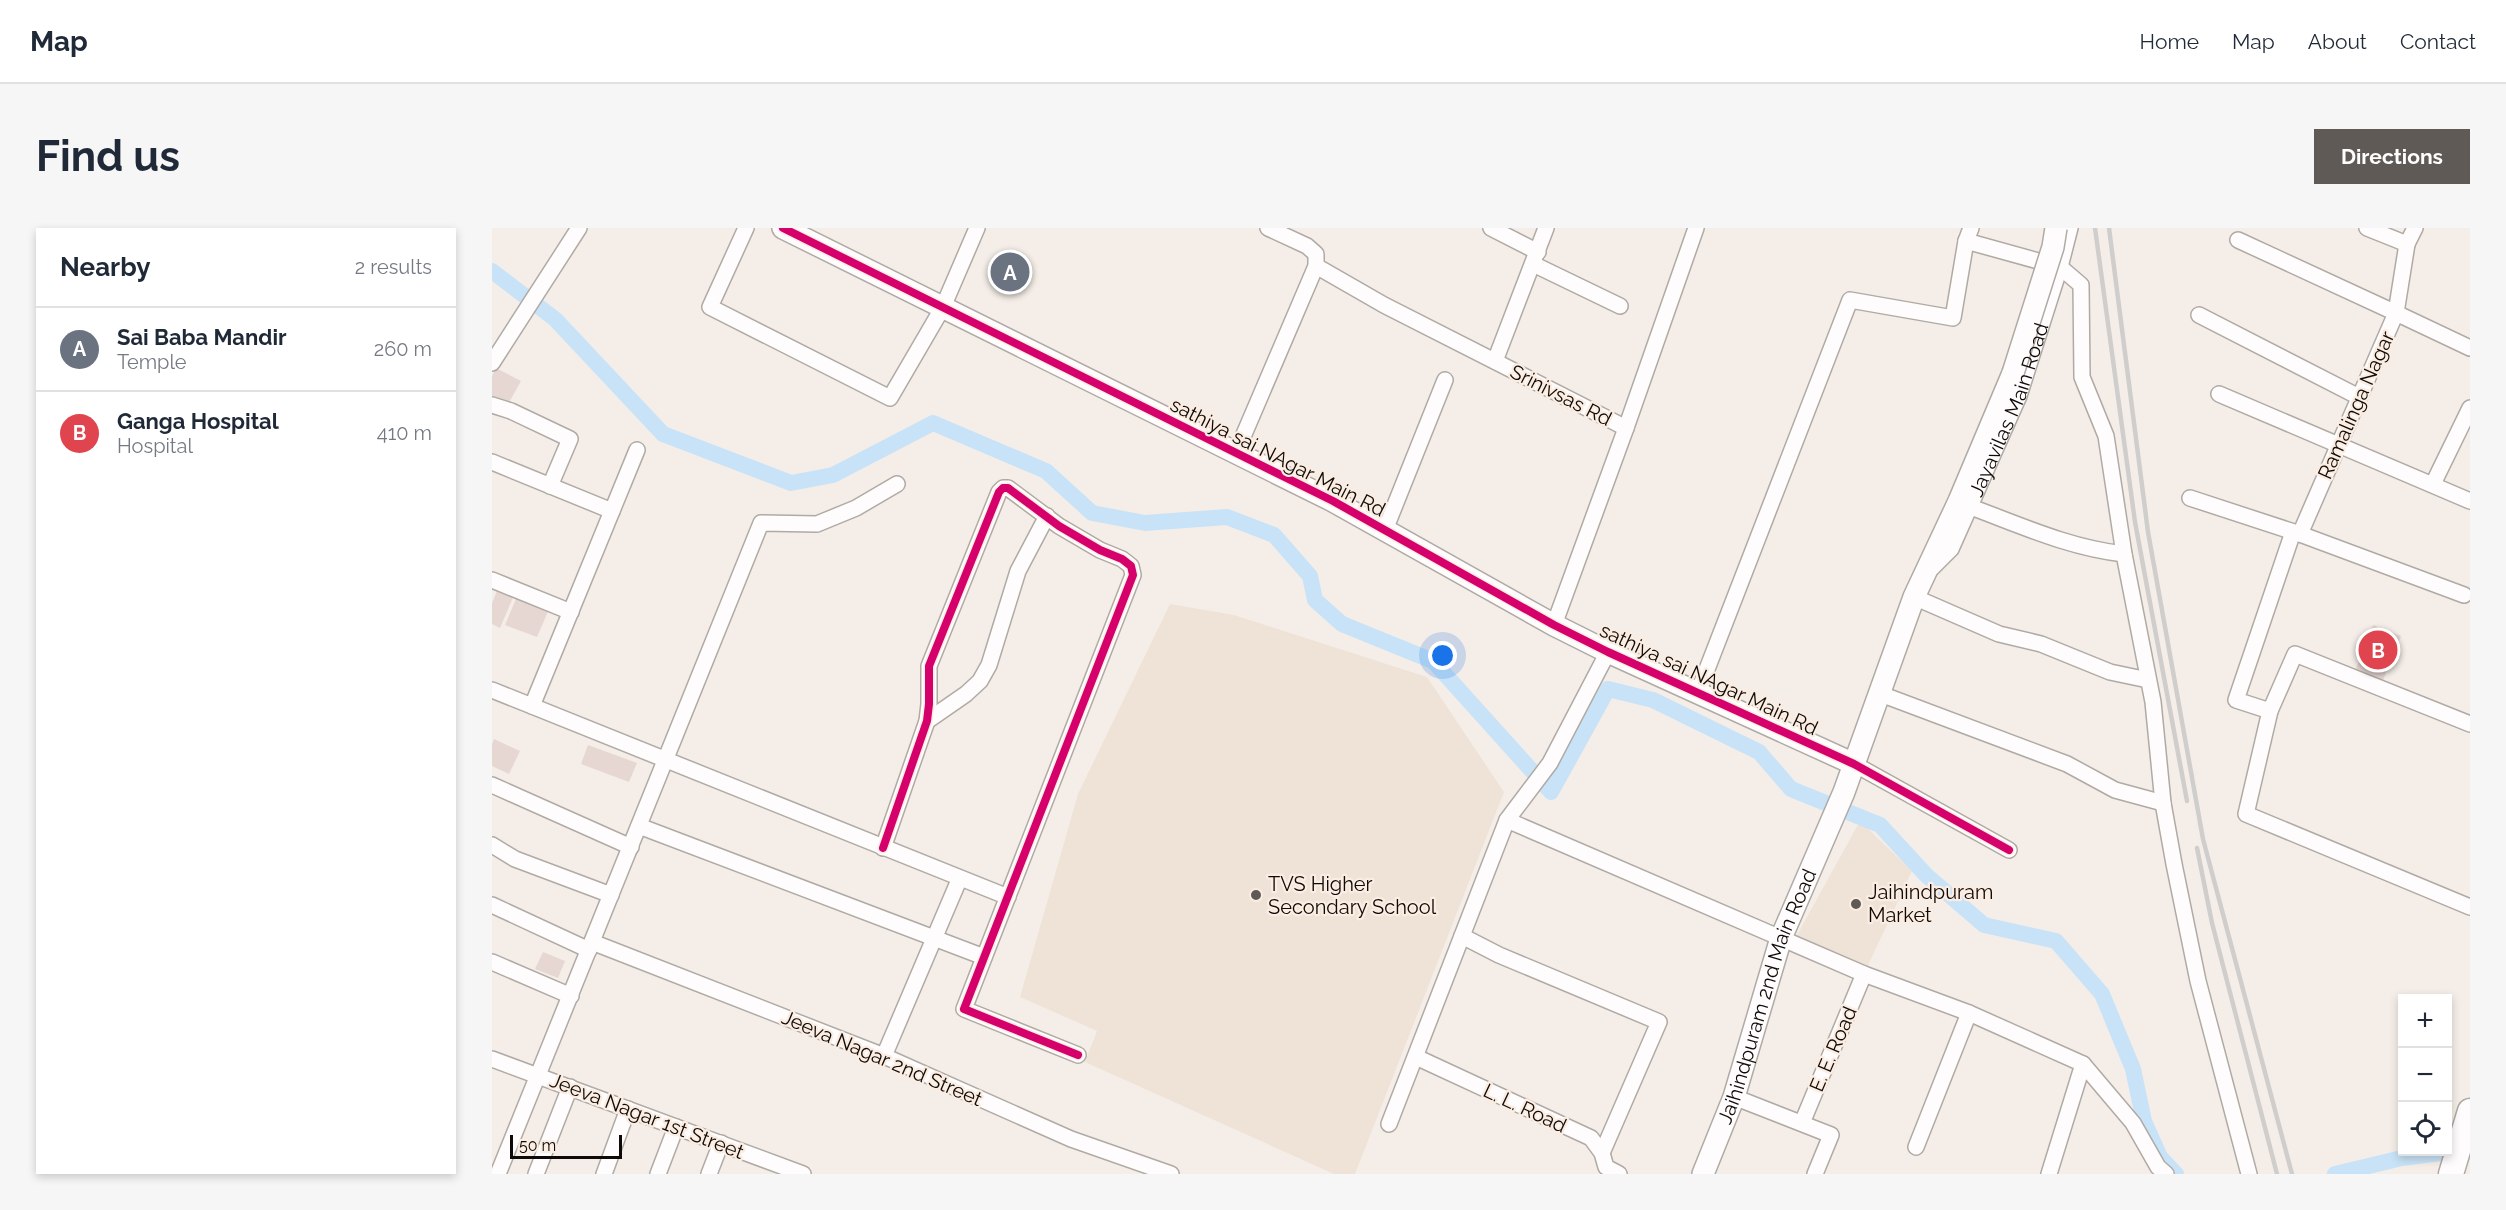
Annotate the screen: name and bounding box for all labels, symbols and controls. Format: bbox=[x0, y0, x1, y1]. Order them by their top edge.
text: Map bbox=[30, 25, 88, 58]
text: Home bbox=[2140, 29, 2199, 54]
text: Map bbox=[2232, 29, 2275, 54]
text: About bbox=[2308, 29, 2367, 54]
text: Contact bbox=[2400, 29, 2476, 54]
button: Directions bbox=[2314, 129, 2470, 184]
text: Find us bbox=[36, 132, 180, 181]
pin: A bbox=[990, 250, 1030, 294]
text: Nearby bbox=[60, 252, 150, 282]
text: 2 results bbox=[355, 255, 432, 279]
street label: Jayavilas Main Road bbox=[1964, 320, 2054, 500]
text: Sai Baba Mandir bbox=[117, 324, 287, 350]
street label: Ramalinga Nagar bbox=[2313, 327, 2399, 483]
text: A bbox=[73, 337, 86, 361]
text: 260 m bbox=[374, 337, 432, 361]
text: Temple bbox=[117, 350, 187, 374]
street label: Srinivsas Rd bbox=[1506, 359, 1616, 431]
street label: sathiya sai NAgar Main Rd bbox=[1167, 392, 1389, 522]
text: Ganga Hospital bbox=[117, 408, 279, 434]
text: B bbox=[73, 421, 86, 445]
text: 410 m bbox=[377, 421, 432, 445]
text: Hospital bbox=[117, 434, 193, 458]
street label: sathiya sai NAgar Main Rd bbox=[1596, 618, 1822, 740]
pin: B bbox=[2358, 628, 2398, 672]
your location bbox=[1428, 641, 1457, 670]
street label: Jaihindpuram 2nd Main Road bbox=[1712, 865, 1821, 1127]
place label: TVS Higher Secondary School bbox=[1268, 872, 1437, 919]
place label: Jaihindpuram Market bbox=[1868, 880, 1993, 927]
marker: TVS Higher Secondary School bbox=[1249, 888, 1263, 902]
marker: Jaihindpuram Market bbox=[1849, 897, 1863, 911]
map controls bbox=[2398, 994, 2452, 1156]
button: + bbox=[2398, 994, 2452, 1048]
street label: E. E. Road bbox=[1804, 1003, 1862, 1095]
street label: Jeeva Nagar 2nd Street bbox=[778, 1005, 986, 1111]
button: − bbox=[2398, 1048, 2452, 1102]
street label: Jeeva Nagar 1st Street bbox=[547, 1068, 748, 1164]
street label: L. L. Road bbox=[1480, 1078, 1570, 1138]
button: locate bbox=[2398, 1102, 2452, 1156]
scale bar bbox=[510, 1132, 622, 1160]
text: 50 m bbox=[519, 1136, 556, 1155]

